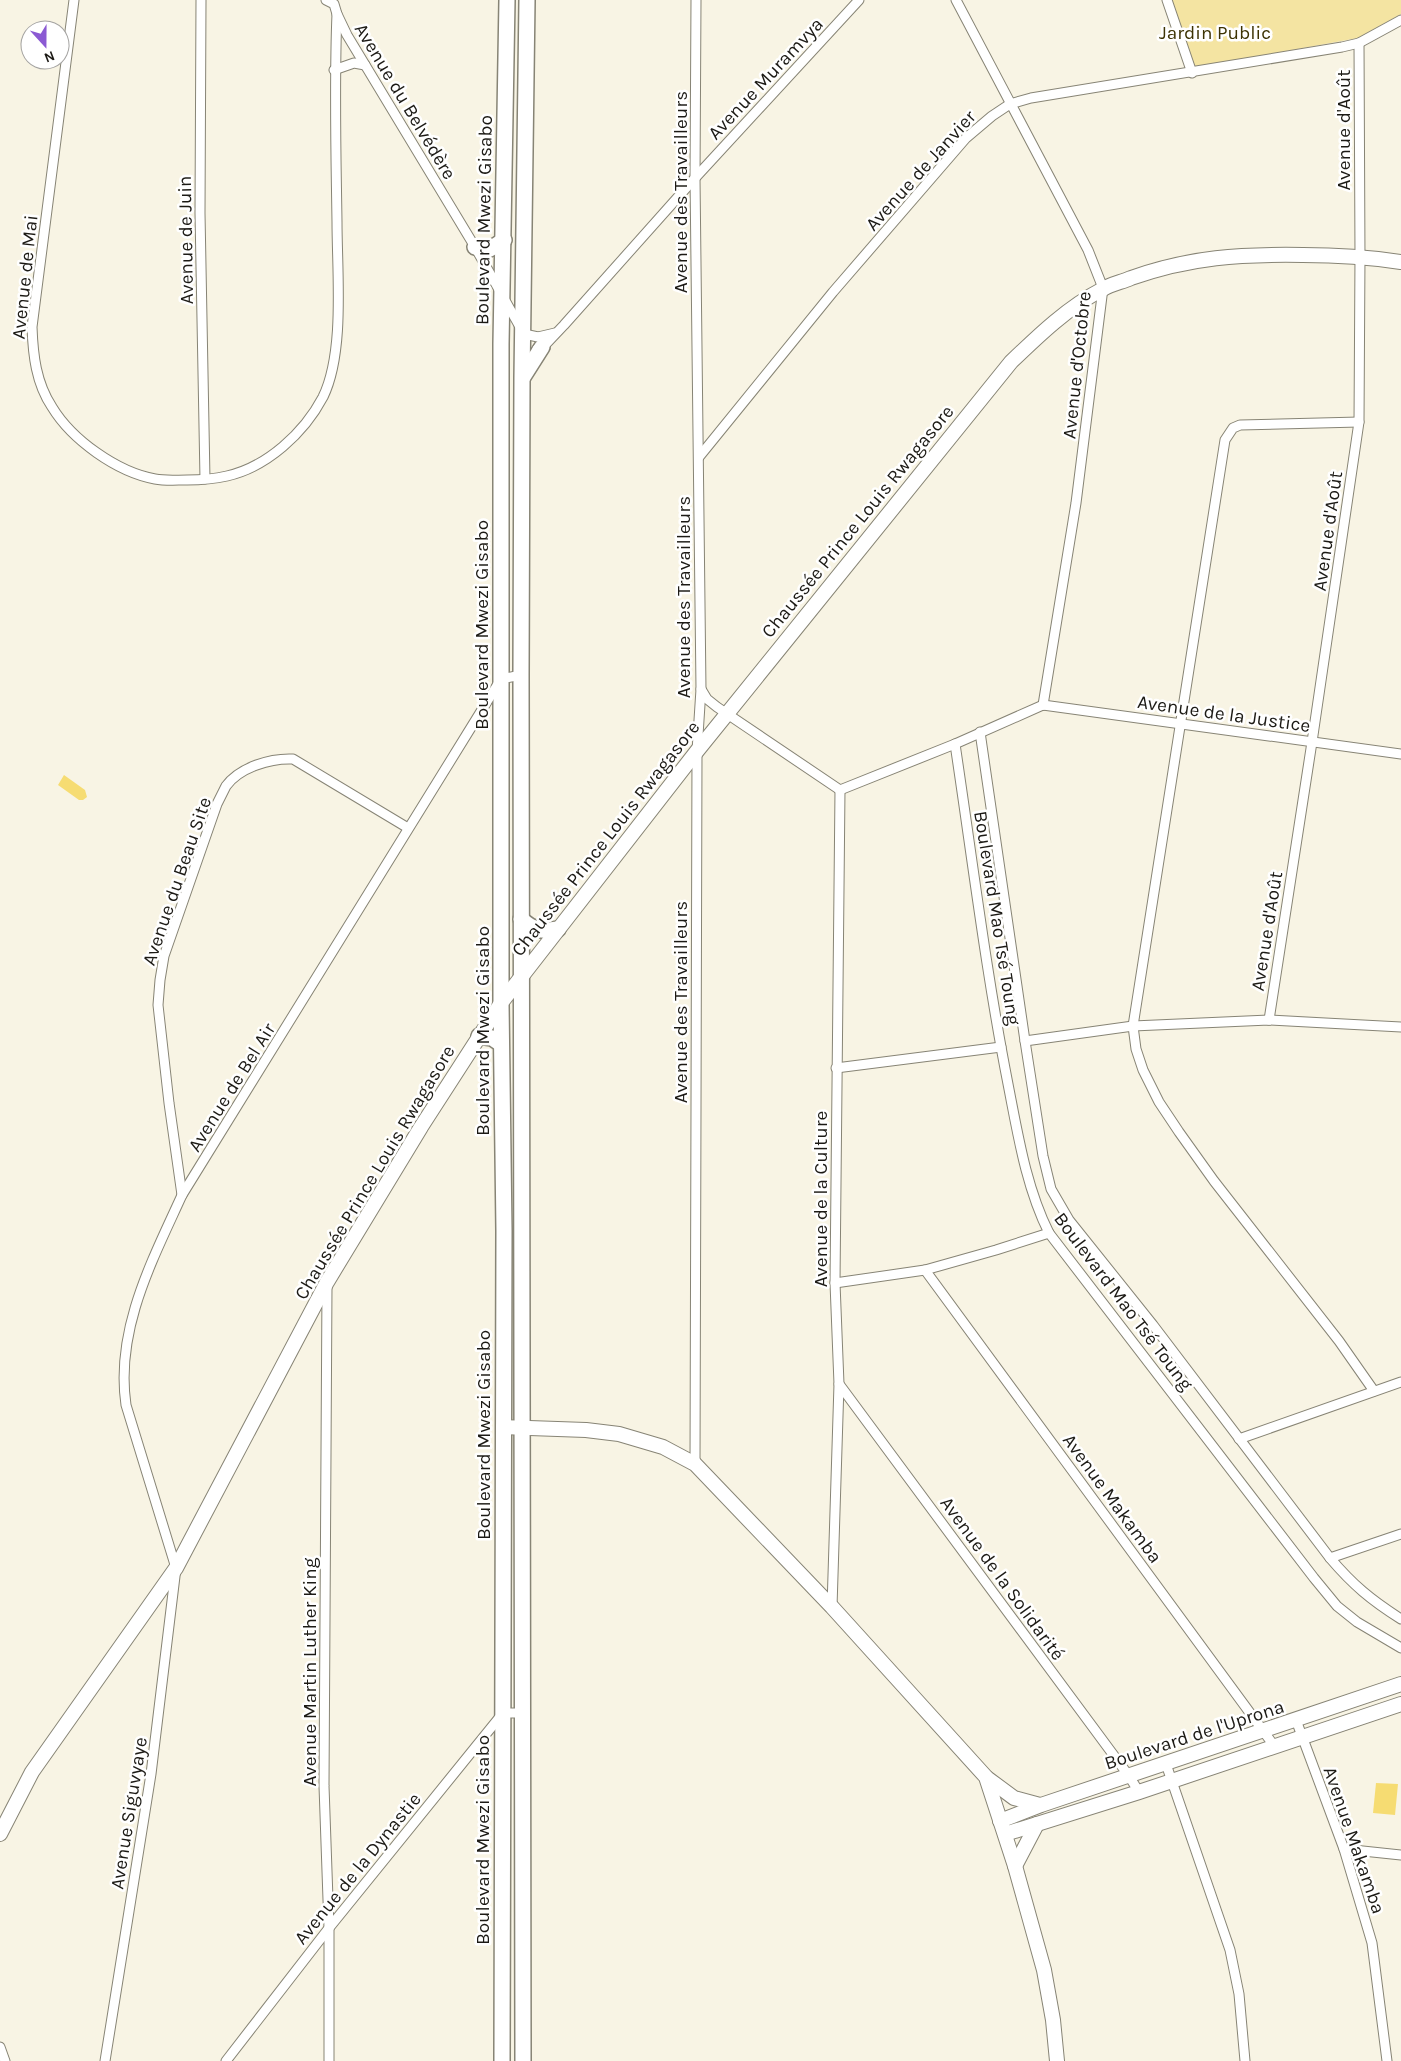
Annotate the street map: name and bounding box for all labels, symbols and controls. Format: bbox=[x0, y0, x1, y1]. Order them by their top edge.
street label: Avenue Muramvya bbox=[704, 13, 828, 144]
street label: Avenue du Belvédère bbox=[350, 19, 460, 184]
north arrow bbox=[20, 20, 70, 70]
park label: Jardin Public bbox=[1159, 22, 1271, 44]
text: N bbox=[42, 47, 57, 66]
street label: Avenue d'Août bbox=[1333, 70, 1355, 190]
street label: Avenue des Travailleurs bbox=[670, 91, 692, 293]
street label: Avenue de Janvier bbox=[861, 106, 981, 235]
street label: Boulevard Mwezi Gisabo bbox=[471, 115, 497, 325]
street label: Avenue de Juin bbox=[174, 175, 198, 305]
street label: Avenue de Mai bbox=[8, 214, 42, 340]
street label: Avenue d'Octobre bbox=[1058, 290, 1096, 440]
street label: Chaussée Prince Louis Rwagasore bbox=[757, 401, 958, 642]
street label: Avenue d'Août bbox=[1309, 470, 1347, 592]
street label: Avenue des Travailleurs bbox=[673, 496, 695, 698]
street label: Boulevard Mwezi Gisabo bbox=[471, 520, 493, 730]
street label: Avenue de la Justice bbox=[1136, 691, 1312, 737]
street label: Chaussée Prince Louis Rwagasore bbox=[507, 717, 705, 961]
street label: Avenue du Beau Site bbox=[138, 794, 216, 968]
street label: Boulevard Mao Tsé Toung bbox=[969, 809, 1025, 1027]
street label: Avenue d'Août bbox=[1247, 870, 1287, 993]
street label: Avenue des Travailleurs bbox=[670, 901, 692, 1103]
street label: Boulevard Mwezi Gisabo bbox=[472, 926, 494, 1136]
street label: Avenue de Bel Air bbox=[183, 1019, 280, 1156]
street label: Chaussée Prince Louis Rwagasore bbox=[290, 1041, 460, 1304]
street label: Avenue de la Culture bbox=[810, 1111, 832, 1287]
street label: Boulevard Mao Tsé Toung bbox=[1049, 1208, 1197, 1395]
street label: Boulevard Mwezi Gisabo bbox=[473, 1330, 495, 1540]
street label: Avenue Makamba bbox=[1058, 1430, 1166, 1567]
street label: Avenue de la Solidarité bbox=[935, 1492, 1069, 1665]
street label: Avenue Martin Luther King bbox=[299, 1557, 321, 1786]
street label: Boulevard de l'Uprona bbox=[1102, 1696, 1287, 1774]
street label: Avenue Siguvyaye bbox=[106, 1735, 152, 1891]
street label: Boulevard Mwezi Gisabo bbox=[472, 1735, 494, 1945]
street label: Avenue Makamba bbox=[1319, 1764, 1390, 1917]
street label: Avenue de la Dynastie bbox=[290, 1788, 426, 1949]

